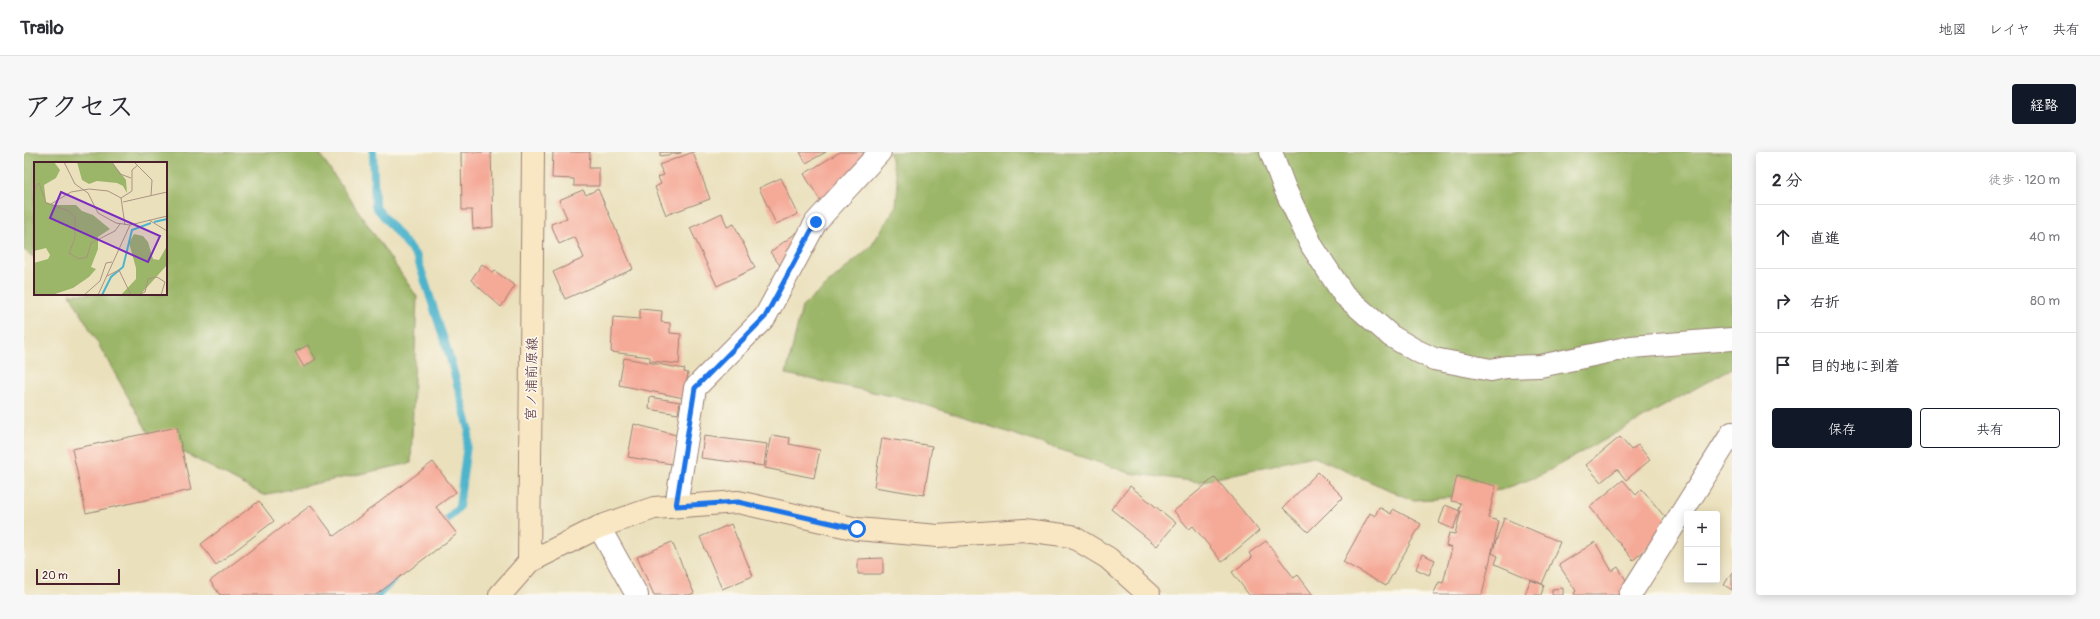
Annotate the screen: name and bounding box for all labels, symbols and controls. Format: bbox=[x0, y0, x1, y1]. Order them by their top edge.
text: Trailo bbox=[20, 16, 64, 40]
text: 地図 bbox=[1939, 21, 1967, 38]
text: レイヤ bbox=[1989, 21, 2030, 38]
text: 共有 bbox=[2052, 21, 2080, 38]
button: 経路 bbox=[2012, 84, 2076, 124]
text: アクセス bbox=[24, 90, 134, 125]
inset map bbox=[34, 162, 167, 295]
text: 2 分 bbox=[1772, 170, 1802, 191]
text: 徒歩 · 120 m bbox=[1989, 172, 2060, 188]
route end bbox=[807, 213, 825, 231]
icon: ahead bbox=[1772, 226, 1794, 248]
text: 直進 bbox=[1810, 229, 1840, 248]
text: 40 m bbox=[2029, 229, 2060, 245]
icon: right bbox=[1772, 290, 1794, 312]
text: 右折 bbox=[1810, 293, 1840, 312]
text: 80 m bbox=[2030, 293, 2060, 309]
street label: 宮ノ浦前原線 bbox=[522, 337, 541, 421]
icon: arrive bbox=[1772, 354, 1794, 376]
text: 目的地に到着 bbox=[1810, 357, 1900, 376]
button: 保存 bbox=[1772, 408, 1912, 448]
button: 共有 bbox=[1920, 408, 2060, 448]
map controls bbox=[1684, 511, 1720, 583]
button: + bbox=[1684, 511, 1720, 547]
route start bbox=[848, 520, 866, 538]
button: − bbox=[1684, 547, 1720, 583]
scale bar bbox=[36, 567, 120, 586]
text: 20 m bbox=[42, 569, 68, 582]

